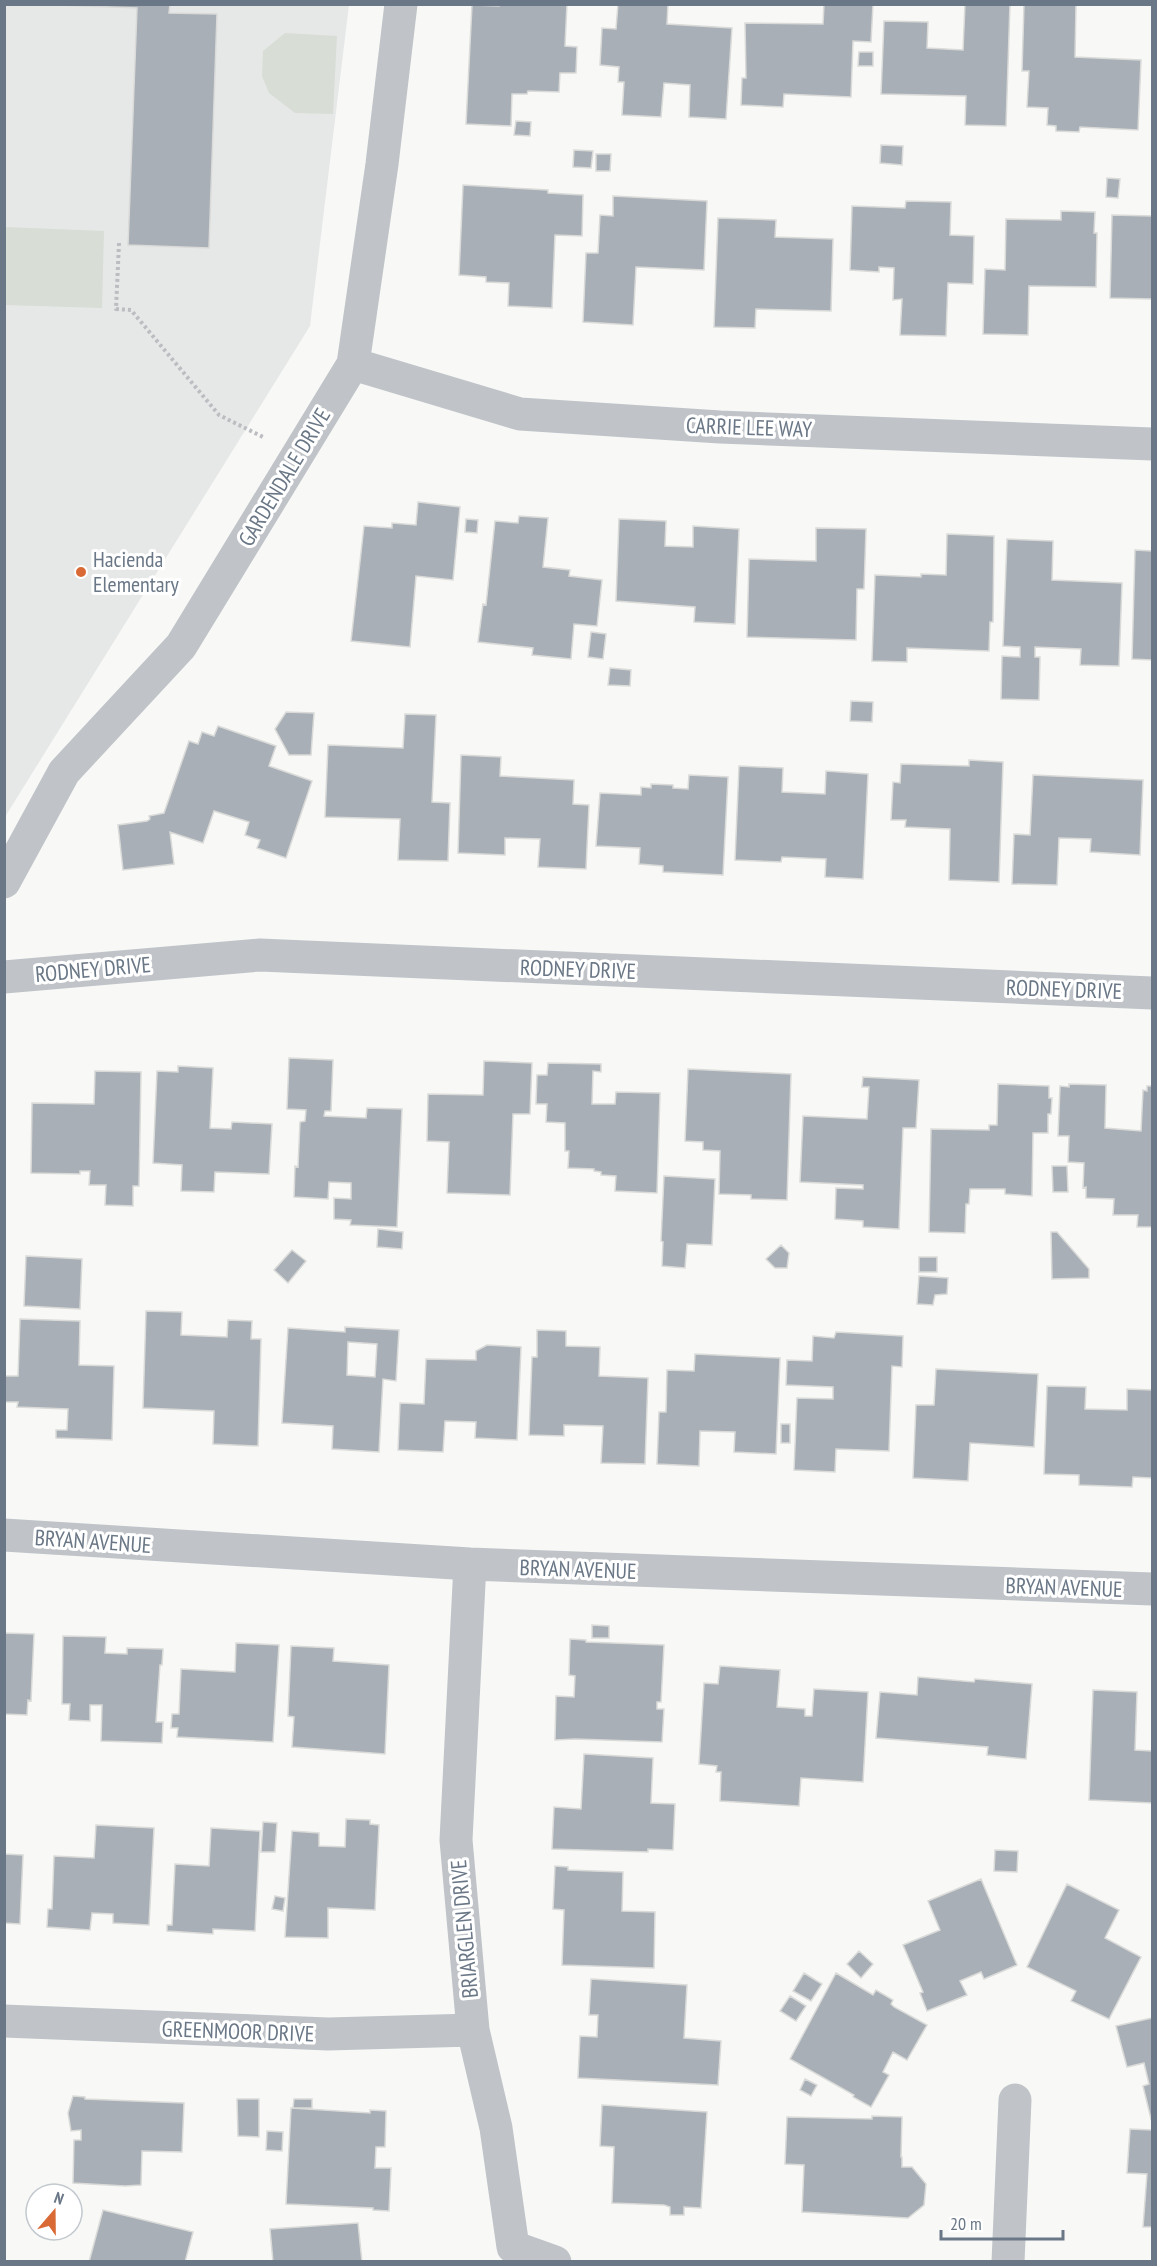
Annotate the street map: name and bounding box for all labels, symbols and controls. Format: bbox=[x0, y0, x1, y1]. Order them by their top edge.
street label: GARDENDALE DRIVE bbox=[232, 403, 336, 551]
street label: CARRIE LEE WAY bbox=[686, 411, 812, 443]
place label: Hacienda Elementary bbox=[93, 545, 180, 598]
marker: Hacienda Elementary bbox=[74, 565, 88, 579]
street label: RODNEY DRIVE bbox=[34, 950, 152, 988]
street label: RODNEY DRIVE bbox=[520, 953, 636, 985]
street label: RODNEY DRIVE bbox=[1006, 973, 1122, 1005]
street label: BRYAN AVENUE bbox=[34, 1523, 152, 1559]
street label: BRYAN AVENUE bbox=[519, 1553, 637, 1585]
street label: BRYAN AVENUE bbox=[1005, 1571, 1123, 1603]
street label: BRIARGLEN DRIVE bbox=[444, 1858, 484, 2000]
street label: GREENMOOR DRIVE bbox=[161, 2014, 315, 2048]
north arrow bbox=[24, 2182, 84, 2242]
text: N bbox=[52, 2187, 67, 2209]
scale bar bbox=[941, 2203, 1062, 2241]
text: 20 m bbox=[950, 2212, 982, 2235]

